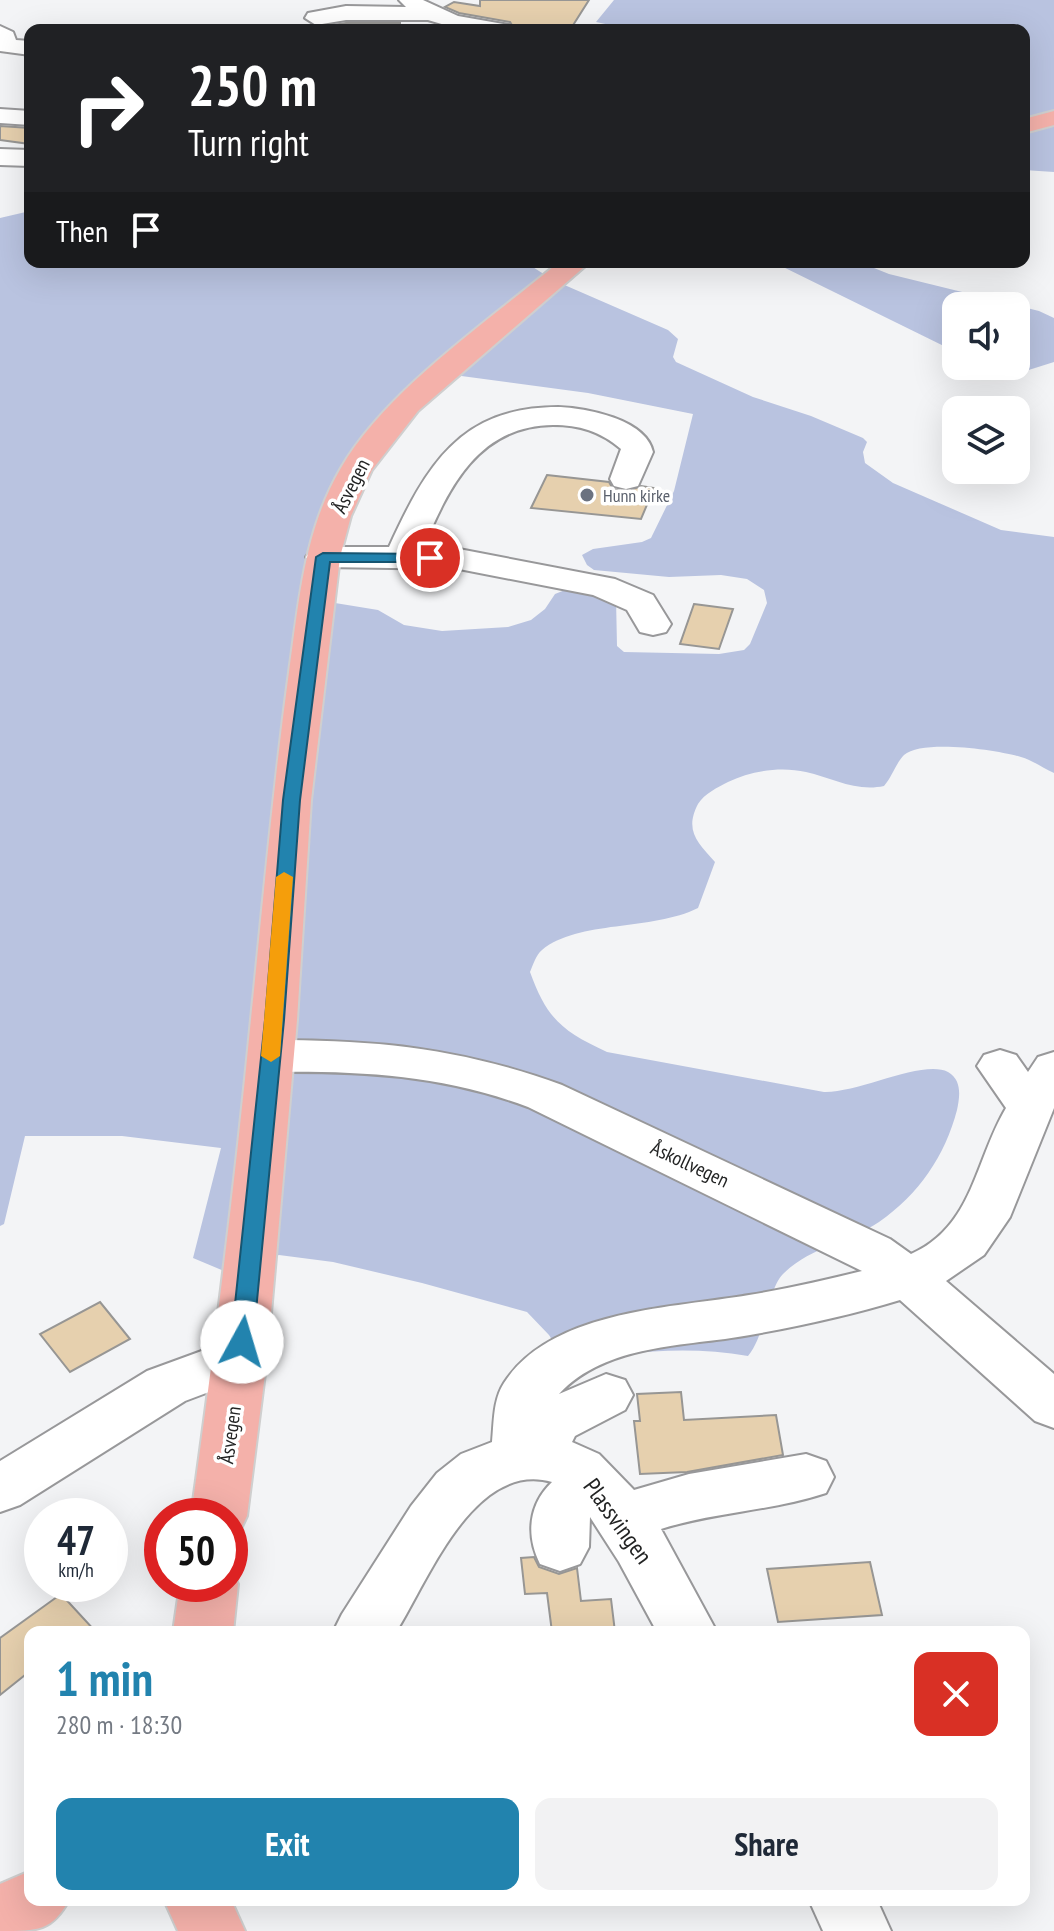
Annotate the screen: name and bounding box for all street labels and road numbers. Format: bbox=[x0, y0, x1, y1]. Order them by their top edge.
street label: Åsvegen bbox=[326, 454, 376, 518]
street label: Åskollvegen bbox=[647, 1135, 733, 1193]
street label: Åsvegen bbox=[213, 1405, 247, 1465]
street label: Plassvingen bbox=[577, 1472, 659, 1570]

